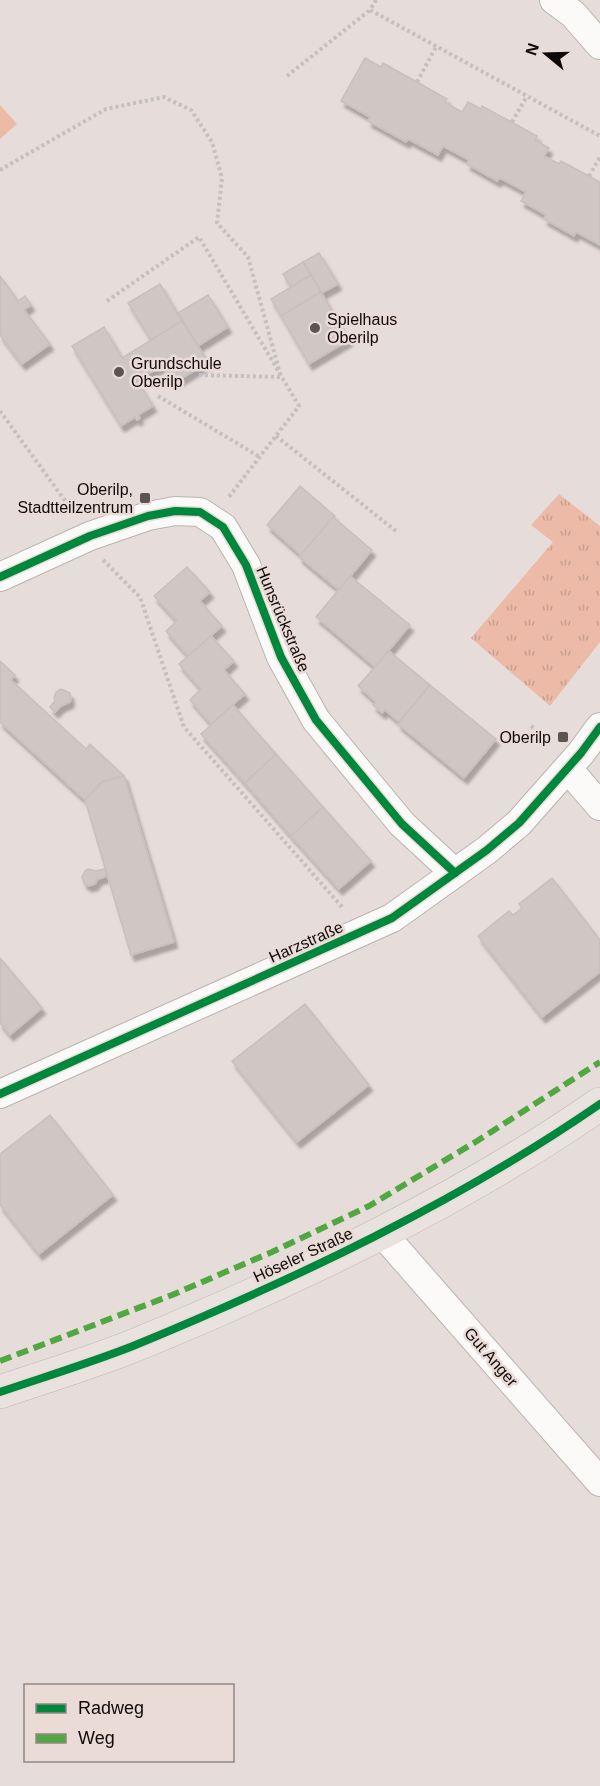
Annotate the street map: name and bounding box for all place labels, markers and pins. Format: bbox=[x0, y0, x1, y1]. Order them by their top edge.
place label: Spielhaus Oberilp bbox=[327, 311, 397, 346]
marker: Spielhaus Oberilp bbox=[308, 321, 322, 335]
place label: Grundschule Oberilp bbox=[131, 355, 222, 390]
marker: Grundschule Oberilp bbox=[112, 365, 126, 379]
place label: Oberilp, Stadtteilzentrum bbox=[17, 481, 133, 516]
marker: Oberilp, Stadtteilzentrum bbox=[138, 491, 152, 505]
place label: Oberilp bbox=[499, 729, 551, 746]
marker: Oberilp bbox=[556, 730, 570, 744]

